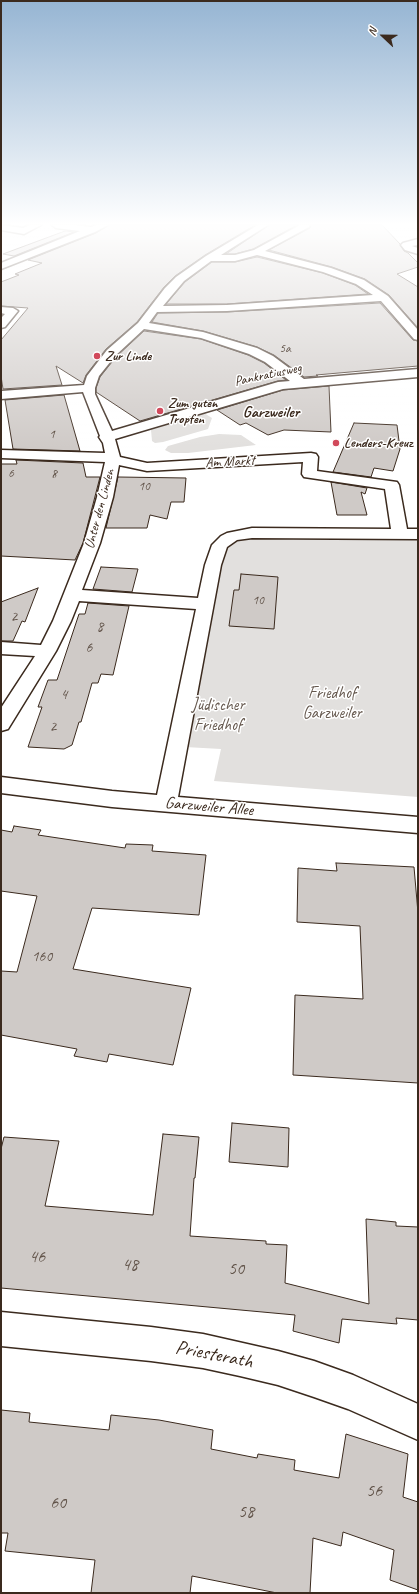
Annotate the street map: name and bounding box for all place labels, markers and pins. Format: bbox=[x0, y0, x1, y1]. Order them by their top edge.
place label: Zur Linde bbox=[105, 348, 151, 364]
marker: Zur Linde bbox=[92, 351, 102, 361]
place label: Zum guten Tropfen bbox=[168, 395, 217, 428]
marker: Zum guten Tropfen bbox=[155, 406, 165, 416]
place label: Lenders-Kreuz bbox=[344, 435, 412, 451]
marker: Lenders-Kreuz bbox=[331, 438, 341, 448]

